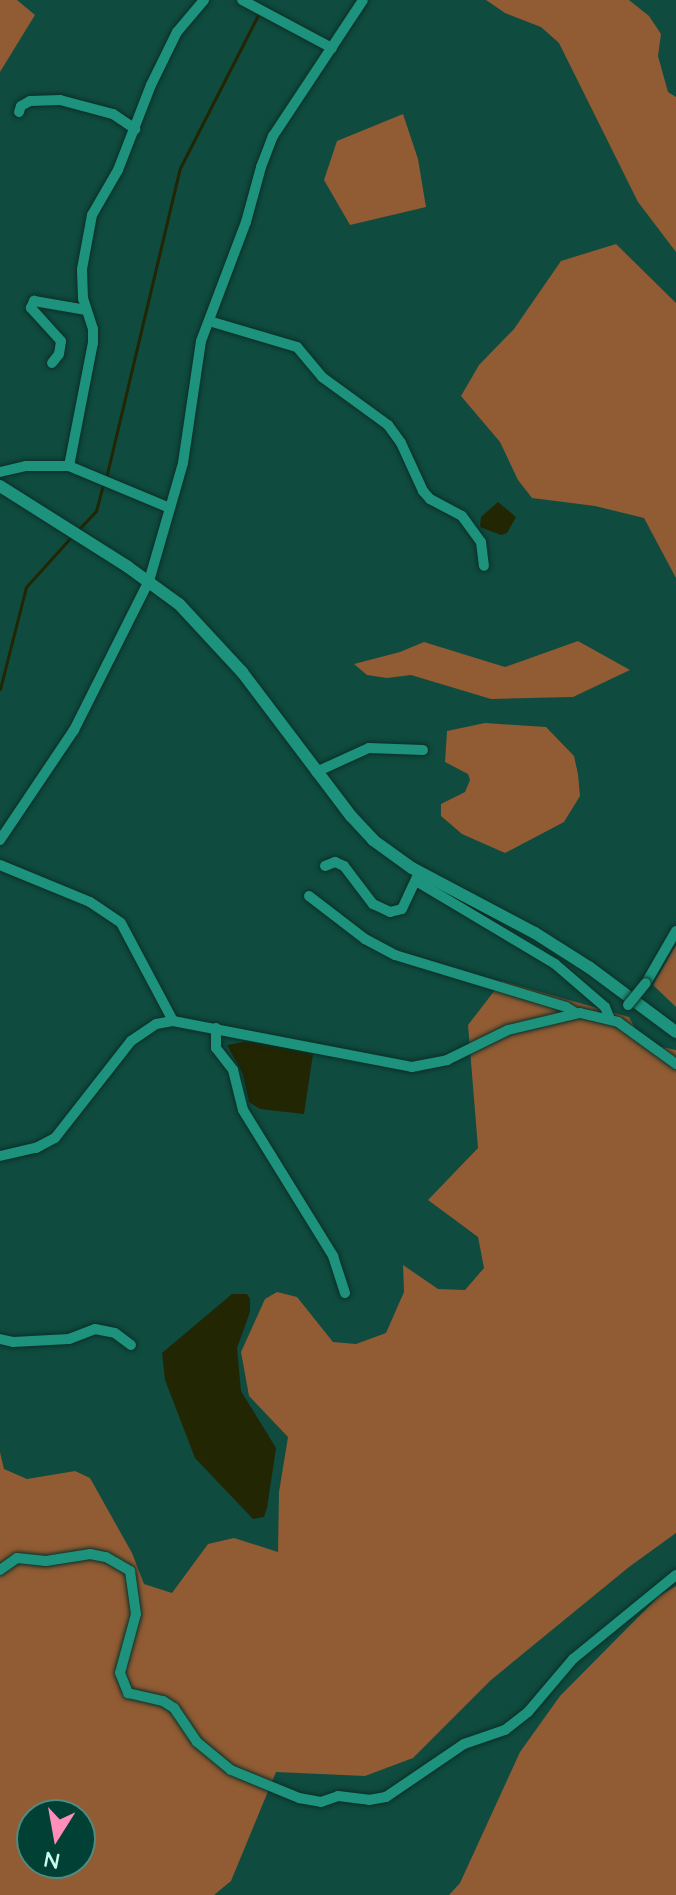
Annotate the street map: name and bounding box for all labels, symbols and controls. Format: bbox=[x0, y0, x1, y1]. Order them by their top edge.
north arrow bbox=[16, 1799, 96, 1879]
text: N bbox=[41, 1845, 62, 1876]

